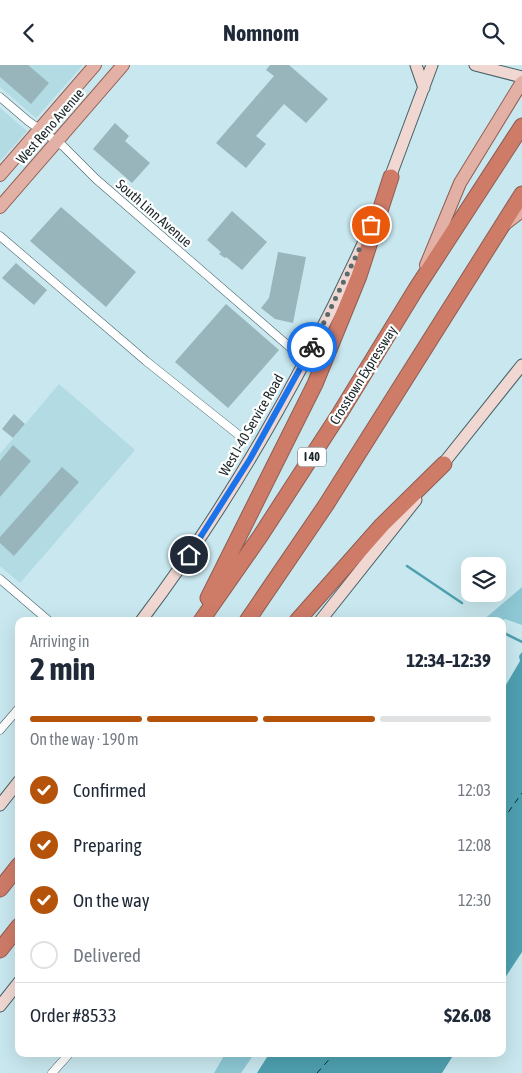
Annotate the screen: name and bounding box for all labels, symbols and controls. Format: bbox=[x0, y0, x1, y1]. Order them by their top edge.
icon: back bbox=[15, 19, 43, 47]
icon: search bbox=[479, 19, 507, 47]
text: Nomnom bbox=[223, 20, 299, 46]
street label: West Reno Avenue bbox=[13, 85, 87, 167]
street label: South Linn Avenue bbox=[113, 176, 195, 250]
pin bbox=[350, 204, 392, 246]
icon: bag bbox=[357, 211, 385, 239]
courier bbox=[287, 322, 337, 372]
street label: Crosstown Expressway bbox=[326, 322, 400, 427]
icon: bike bbox=[298, 333, 326, 361]
street label: West I-40 Service Road bbox=[215, 371, 287, 479]
road number: I 40 bbox=[298, 447, 326, 467]
pin bbox=[168, 534, 210, 576]
icon: home bbox=[175, 541, 203, 569]
map controls bbox=[461, 557, 506, 602]
button: layers bbox=[461, 557, 506, 602]
text: Arriving in bbox=[30, 632, 90, 650]
text: 12:34–12:39 bbox=[406, 649, 491, 671]
text: 2 min bbox=[30, 650, 95, 687]
text: On the way · 190 m bbox=[30, 730, 139, 748]
icon: check bbox=[30, 776, 58, 804]
text: Confirmed bbox=[73, 779, 146, 801]
text: 12:03 bbox=[458, 781, 491, 799]
icon: check bbox=[30, 831, 58, 859]
text: Preparing bbox=[73, 834, 142, 856]
text: 12:08 bbox=[458, 836, 491, 854]
icon: check bbox=[30, 886, 58, 914]
text: On the way bbox=[73, 889, 150, 911]
text: 12:30 bbox=[458, 891, 491, 909]
text: Delivered bbox=[73, 944, 141, 966]
text: Order #8533 bbox=[30, 1004, 117, 1026]
text: $26.08 bbox=[444, 1004, 491, 1026]

